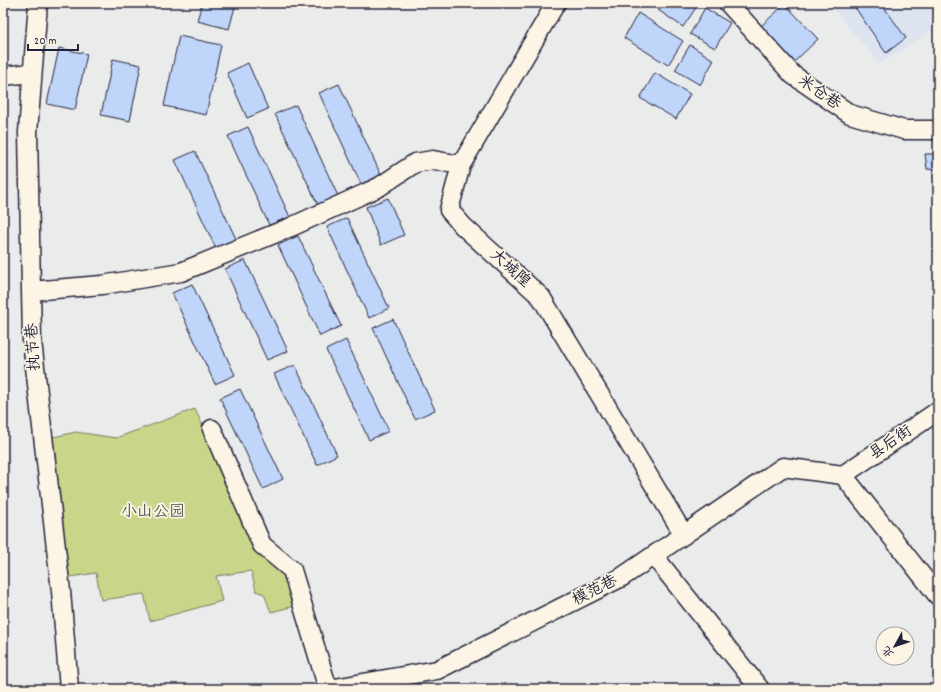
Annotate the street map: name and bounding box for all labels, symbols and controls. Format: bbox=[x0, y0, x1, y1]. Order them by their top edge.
scale bar bbox=[28, 26, 78, 52]
text: 20 m bbox=[34, 33, 57, 50]
street label: 米仓巷 bbox=[793, 70, 845, 116]
street label: 大城隍 bbox=[484, 244, 536, 294]
street label: 执节巷 bbox=[21, 322, 47, 372]
street label: 县后街 bbox=[865, 420, 917, 466]
park label: 小山公园 bbox=[121, 501, 185, 524]
street label: 模范巷 bbox=[568, 570, 622, 612]
north arrow bbox=[875, 626, 915, 666]
text: 北 bbox=[879, 642, 899, 660]

